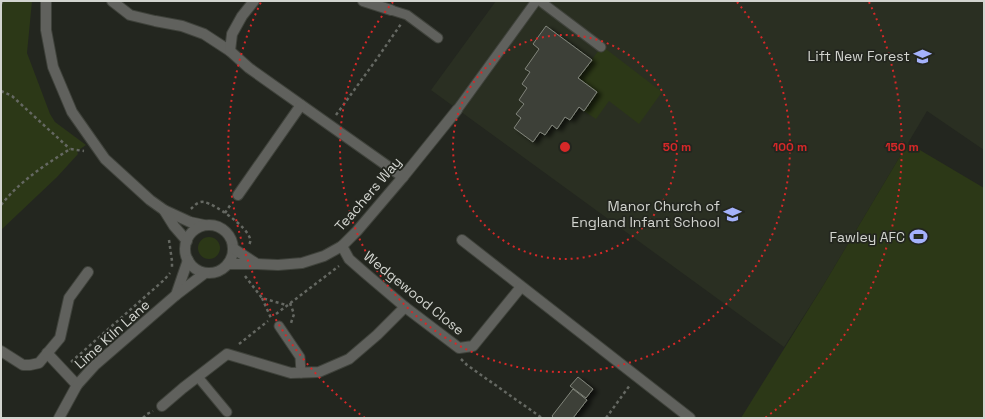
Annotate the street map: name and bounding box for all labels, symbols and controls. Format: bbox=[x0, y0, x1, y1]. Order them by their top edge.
school or university icon: Lift New Forest bbox=[913, 46, 933, 66]
place label: Lift New Forest bbox=[808, 47, 910, 65]
text: 50 m bbox=[663, 139, 691, 155]
text: 100 m bbox=[773, 139, 807, 155]
text: 150 m bbox=[885, 139, 919, 155]
centre of rings bbox=[558, 140, 572, 154]
street label: Teachers Way bbox=[331, 153, 405, 235]
place label: Manor Church of England Infant School bbox=[571, 197, 720, 231]
school or university icon: Manor Church of England Infant School bbox=[723, 204, 743, 224]
sports icon: Fawley AFC bbox=[908, 227, 928, 247]
place label: Fawley AFC bbox=[829, 228, 905, 246]
street label: Wedgewood Close bbox=[360, 247, 468, 339]
street label: Lime Kiln Lane bbox=[71, 295, 153, 373]

